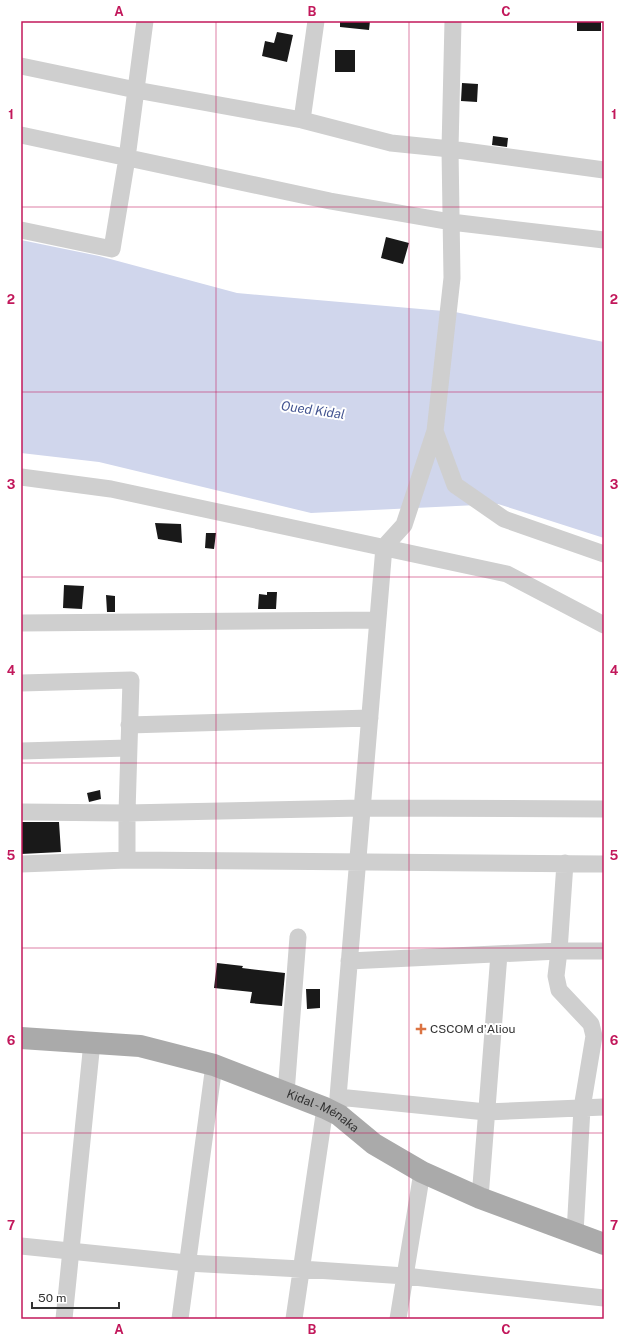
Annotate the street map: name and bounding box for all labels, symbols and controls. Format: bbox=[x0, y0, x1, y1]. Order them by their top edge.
text: A bbox=[114, 4, 124, 19]
text: B bbox=[308, 4, 317, 19]
text: C bbox=[501, 4, 511, 19]
text: 1 bbox=[8, 107, 14, 122]
text: 1 bbox=[611, 107, 617, 122]
text: 2 bbox=[7, 292, 15, 307]
text: 2 bbox=[610, 292, 618, 307]
water label: Oued Kidal bbox=[280, 398, 346, 422]
text: 3 bbox=[7, 477, 16, 492]
text: 3 bbox=[610, 477, 619, 492]
text: 4 bbox=[7, 663, 16, 678]
text: 4 bbox=[610, 663, 619, 678]
text: 5 bbox=[7, 848, 16, 863]
text: 5 bbox=[610, 848, 619, 863]
place label: CSCOM d'Aliou bbox=[430, 1022, 515, 1036]
marker: CSCOM d'Aliou bbox=[415, 1023, 427, 1035]
text: 6 bbox=[7, 1033, 16, 1048]
text: 6 bbox=[610, 1033, 619, 1048]
street label: Kidal - Ménaka bbox=[285, 1087, 362, 1135]
text: 7 bbox=[7, 1218, 15, 1233]
text: 7 bbox=[610, 1218, 618, 1233]
scale bar bbox=[32, 1284, 119, 1310]
text: 50 m bbox=[38, 1291, 66, 1305]
text: A bbox=[114, 1322, 124, 1337]
text: B bbox=[308, 1322, 317, 1337]
text: C bbox=[501, 1322, 511, 1337]

